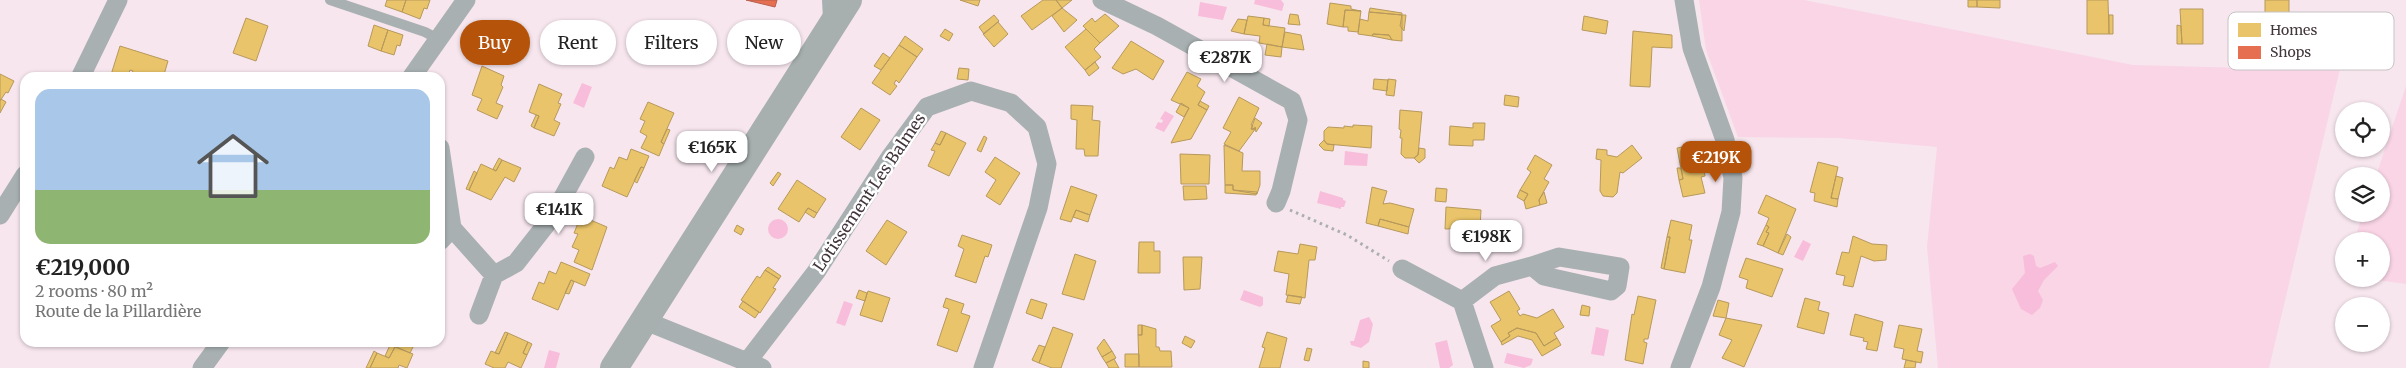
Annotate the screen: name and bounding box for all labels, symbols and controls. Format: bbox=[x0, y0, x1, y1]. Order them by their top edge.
legend bbox=[2228, 12, 2394, 70]
chip: Buy bbox=[460, 20, 530, 65]
chip: Rent bbox=[540, 20, 616, 65]
chip: Filters bbox=[626, 20, 717, 65]
chip: New bbox=[727, 20, 801, 65]
text: Homes bbox=[2270, 21, 2317, 39]
pin: €287K bbox=[1190, 41, 1260, 83]
text: Shops bbox=[2270, 43, 2311, 61]
text: €287K bbox=[1199, 47, 1251, 67]
map controls bbox=[2335, 102, 2390, 352]
button: locate bbox=[2335, 102, 2390, 157]
street label: Lotissement Les Balmes bbox=[808, 109, 930, 275]
icon: home bbox=[188, 121, 278, 211]
pin: €165K bbox=[677, 130, 747, 173]
text: €165K bbox=[688, 137, 736, 157]
pin: €219K bbox=[1681, 140, 1751, 183]
text: €219K bbox=[1691, 147, 1741, 167]
button: layers bbox=[2335, 167, 2390, 222]
pin: €141K bbox=[524, 192, 594, 235]
text: €141K bbox=[536, 199, 582, 219]
pin: €198K bbox=[1451, 220, 1521, 262]
text: €198K bbox=[1461, 226, 1511, 246]
button: + bbox=[2335, 232, 2390, 287]
text: €219,000 bbox=[35, 254, 130, 281]
text: 2 rooms · 80 m² bbox=[35, 281, 153, 301]
button: − bbox=[2335, 297, 2390, 352]
text: Route de la Pillardière bbox=[35, 301, 201, 321]

